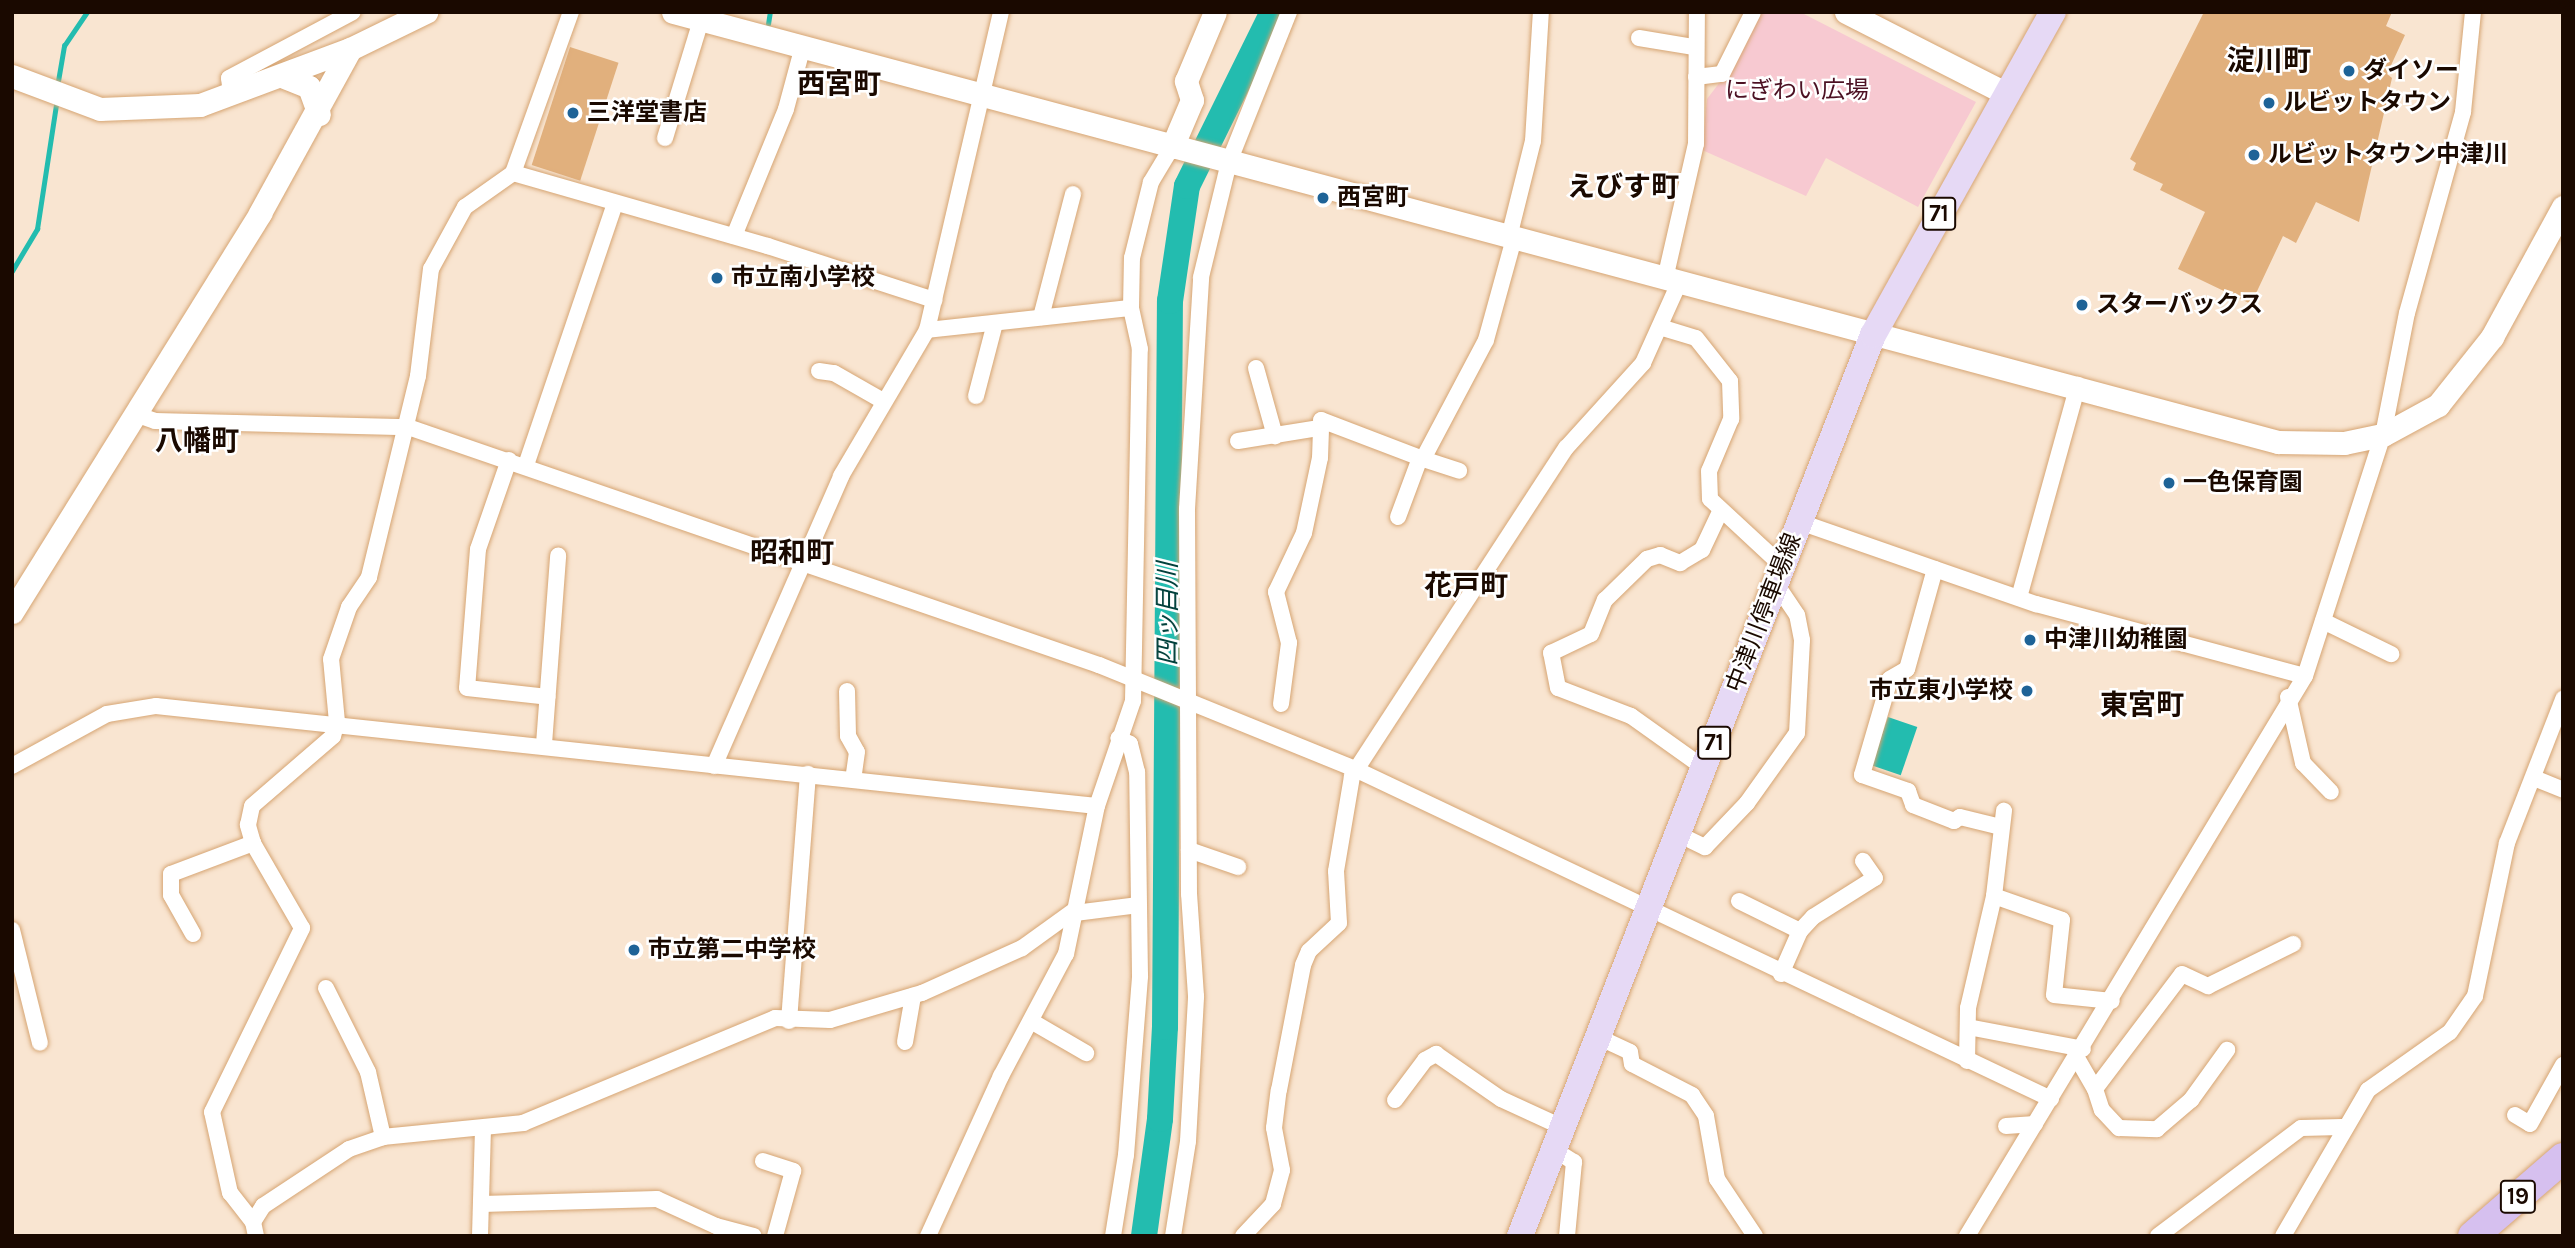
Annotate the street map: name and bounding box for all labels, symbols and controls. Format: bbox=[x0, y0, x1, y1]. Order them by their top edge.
district label: 淀川町 bbox=[2227, 44, 2311, 78]
place label: ダイソー bbox=[2363, 57, 2459, 85]
marker: ダイソー bbox=[2341, 63, 2357, 79]
district label: 西宮町 bbox=[797, 67, 881, 101]
park label: にぎわい広場 bbox=[1725, 77, 1869, 105]
place label: ルビットタウン bbox=[2283, 89, 2451, 117]
marker: ルビットタウン bbox=[2261, 95, 2277, 111]
place label: 三洋堂書店 bbox=[587, 99, 707, 127]
marker: 三洋堂書店 bbox=[565, 105, 581, 121]
place label: ルビットタウン中津川 bbox=[2268, 141, 2508, 169]
marker: ルビットタウン中津川 bbox=[2246, 147, 2262, 163]
district label: えびす町 bbox=[1567, 170, 1679, 204]
place label: 西宮町 bbox=[1337, 184, 1409, 212]
marker: 西宮町 bbox=[1315, 190, 1331, 206]
road number: 71 bbox=[1922, 195, 1956, 234]
place label: 市立南小学校 bbox=[731, 264, 875, 292]
marker: 市立南小学校 bbox=[709, 270, 725, 286]
place label: スターバックス bbox=[2096, 291, 2264, 319]
marker: スターバックス bbox=[2074, 297, 2090, 313]
district label: 八幡町 bbox=[155, 424, 239, 458]
place label: 一色保育園 bbox=[2183, 469, 2303, 497]
marker: 一色保育園 bbox=[2161, 475, 2177, 491]
street label: 中津川停車場線 bbox=[1720, 529, 1808, 697]
district label: 昭和町 bbox=[750, 536, 834, 570]
water label: 四ッ目川 bbox=[1152, 562, 1184, 666]
district label: 花戸町 bbox=[1424, 569, 1508, 603]
place label: 中津川幼稚園 bbox=[2044, 626, 2188, 654]
marker: 中津川幼稚園 bbox=[2022, 632, 2038, 648]
place label: 市立東小学校 bbox=[1869, 677, 2013, 705]
marker: 市立東小学校 bbox=[2019, 683, 2035, 699]
district label: 東宮町 bbox=[2100, 688, 2184, 722]
road number: 71 bbox=[1696, 723, 1732, 762]
place label: 市立第二中学校 bbox=[648, 936, 816, 964]
marker: 市立第二中学校 bbox=[626, 942, 642, 958]
road number: 19 bbox=[2499, 1178, 2537, 1216]

